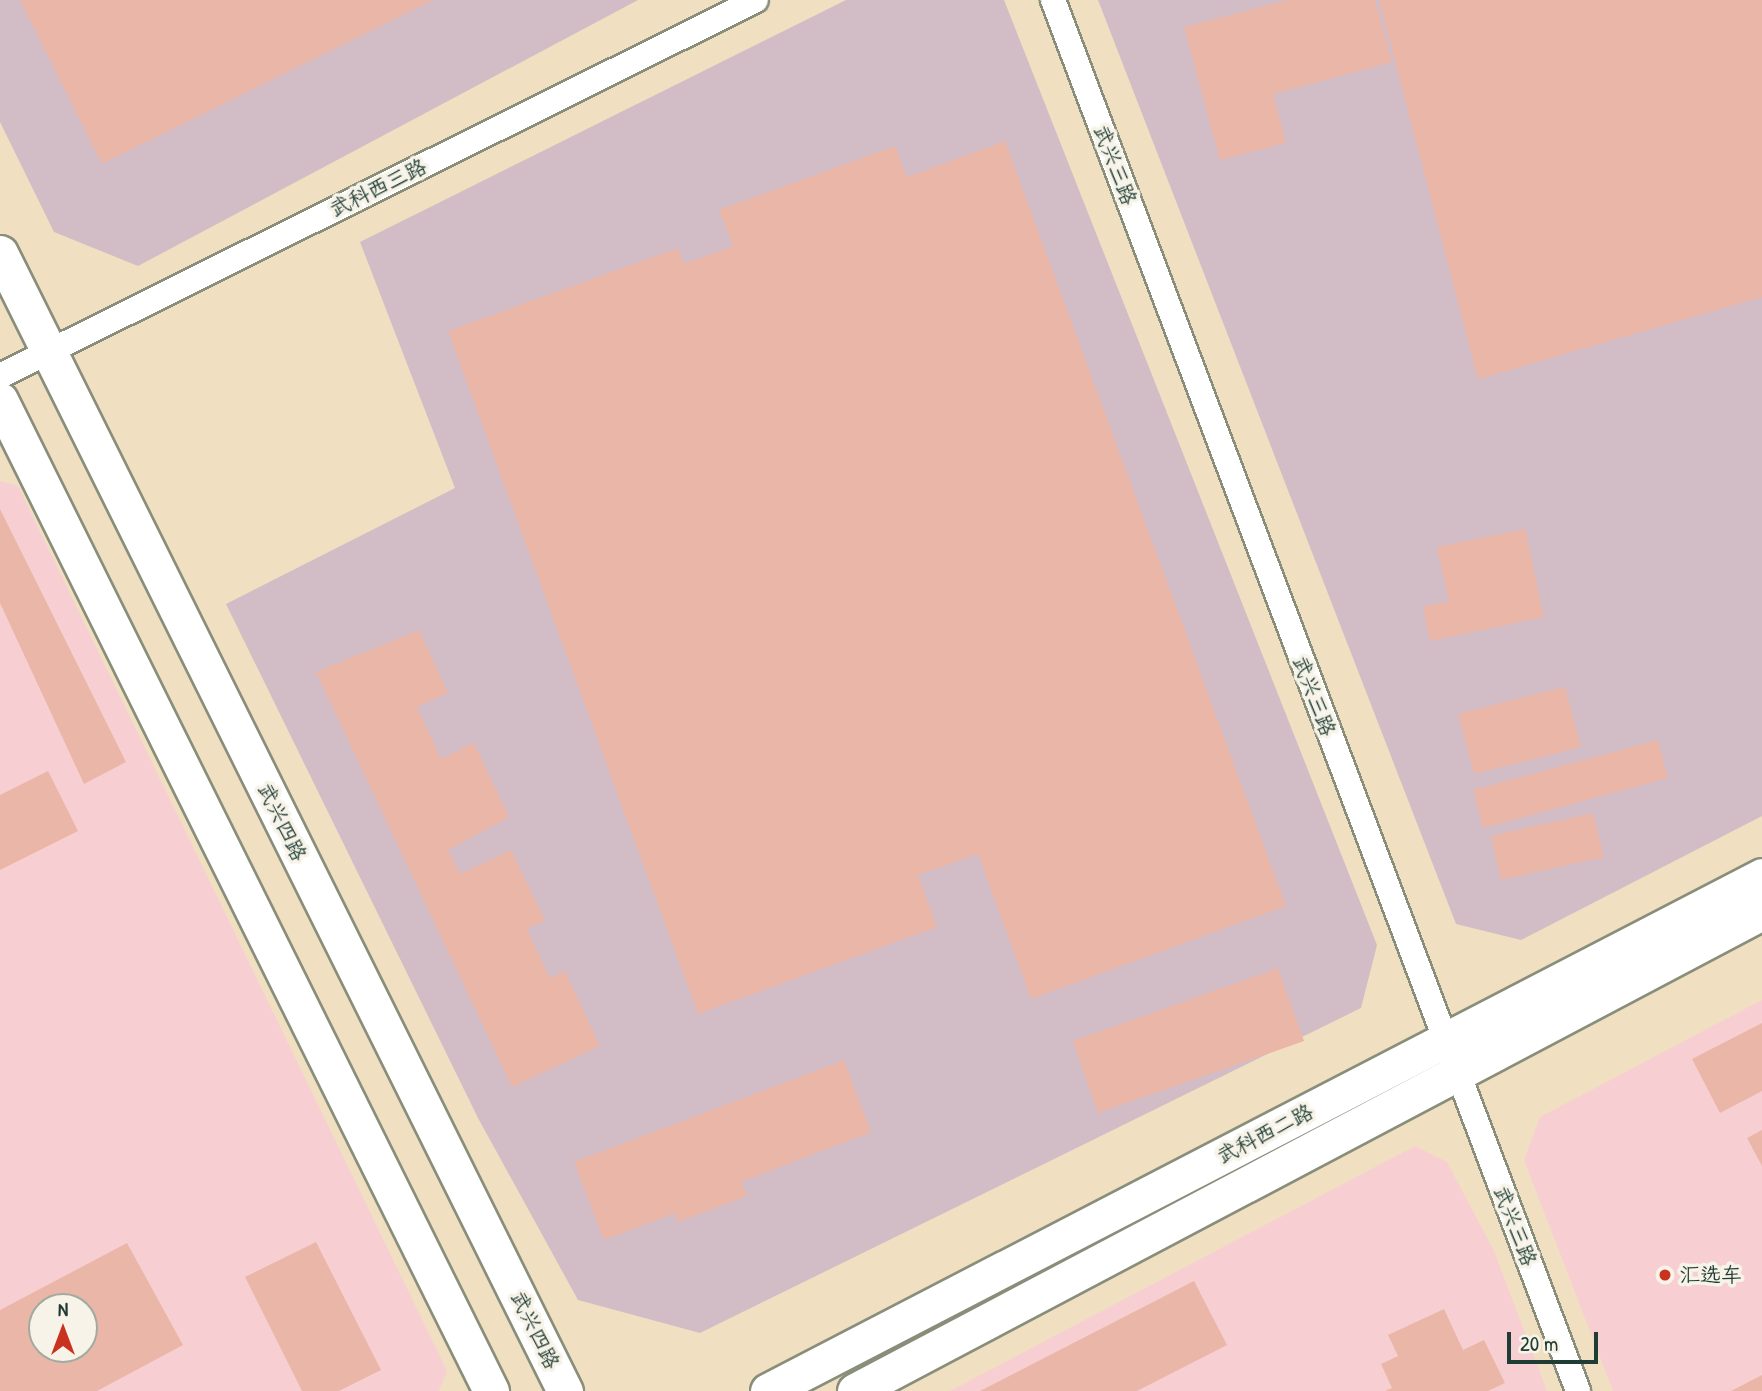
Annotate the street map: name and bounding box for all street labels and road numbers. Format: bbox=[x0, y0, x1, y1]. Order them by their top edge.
street label: 武兴三路 bbox=[1088, 121, 1142, 209]
street label: 武科西三路 bbox=[325, 154, 431, 222]
street label: 武兴三路 bbox=[1287, 652, 1341, 740]
street label: 武兴四路 bbox=[252, 779, 312, 865]
street label: 武科西二路 bbox=[1213, 1099, 1317, 1169]
street label: 武兴三路 bbox=[1488, 1182, 1542, 1270]
street label: 武兴四路 bbox=[505, 1287, 565, 1373]

